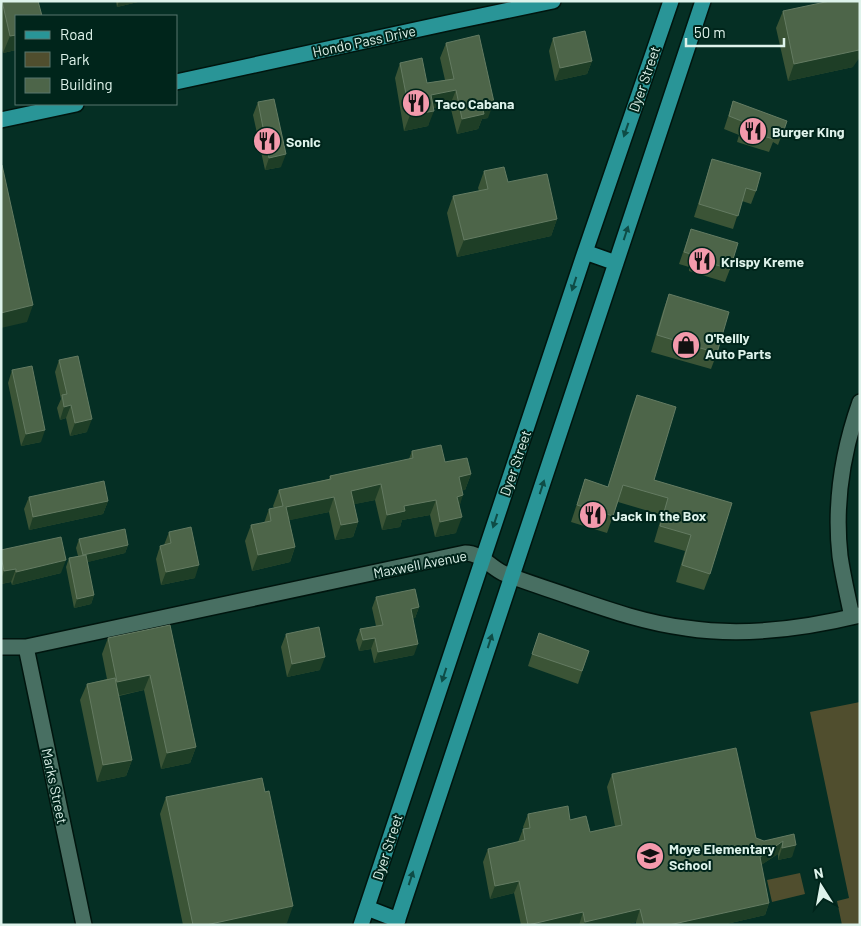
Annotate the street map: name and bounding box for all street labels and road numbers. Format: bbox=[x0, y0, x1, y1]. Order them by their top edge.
street label: Hondo Pass Drive bbox=[311, 22, 417, 60]
street label: Dyer Street bbox=[625, 44, 663, 114]
street label: Dyer Street bbox=[496, 428, 534, 498]
street label: Maxwell Avenue bbox=[372, 547, 468, 581]
street label: Marks Street bbox=[39, 747, 71, 825]
street label: Dyer Street bbox=[368, 812, 406, 882]

